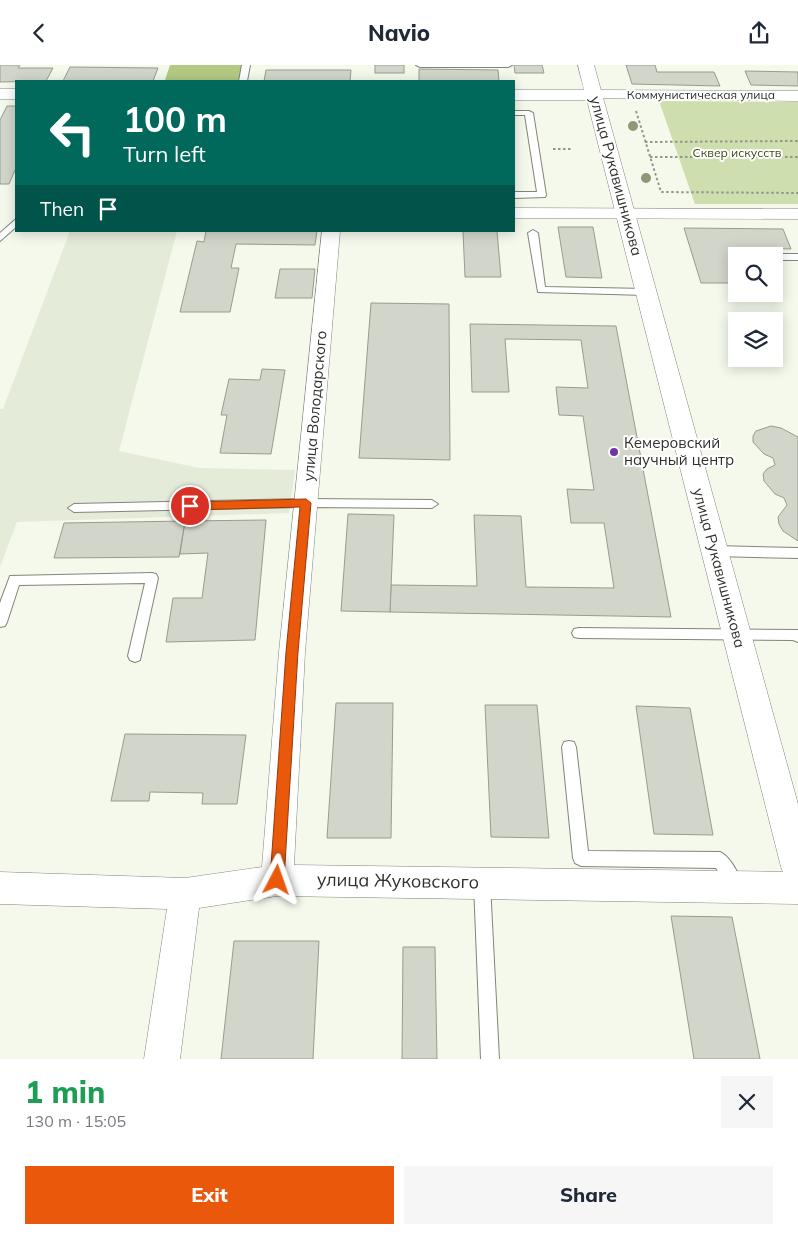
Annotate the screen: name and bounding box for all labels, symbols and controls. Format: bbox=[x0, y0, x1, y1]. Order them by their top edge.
icon: back bbox=[25, 19, 53, 47]
text: Navio bbox=[368, 19, 430, 47]
icon: share bbox=[745, 19, 773, 47]
street label: Коммунистическая улица bbox=[627, 87, 775, 102]
street label: улица Рукавишникова bbox=[586, 94, 647, 258]
text: 100 m bbox=[123, 97, 227, 141]
icon: left bbox=[40, 100, 105, 165]
text: Turn left bbox=[123, 140, 206, 168]
park label: Сквер искусств bbox=[693, 145, 782, 160]
icon: arrive bbox=[94, 195, 122, 223]
text: Then bbox=[40, 197, 84, 221]
map controls bbox=[728, 247, 783, 367]
button: search bbox=[728, 247, 783, 302]
button: layers bbox=[728, 312, 783, 367]
street label: улица Володарского bbox=[298, 330, 331, 482]
place label: Кемеровский научный центр bbox=[624, 433, 734, 469]
marker: Кемеровский научный центр bbox=[608, 446, 620, 458]
pin bbox=[169, 485, 211, 527]
street label: улица Рукавишникова bbox=[689, 486, 750, 650]
icon: arrive bbox=[176, 492, 204, 520]
position arrow bbox=[250, 853, 302, 905]
street label: улица Жуковского bbox=[317, 868, 479, 893]
text: 1 min bbox=[25, 1073, 105, 1111]
button: close bbox=[721, 1076, 773, 1128]
text: 130 m · 15:05 bbox=[25, 1111, 126, 1131]
button: Exit bbox=[25, 1166, 394, 1224]
button: Share bbox=[404, 1166, 773, 1224]

